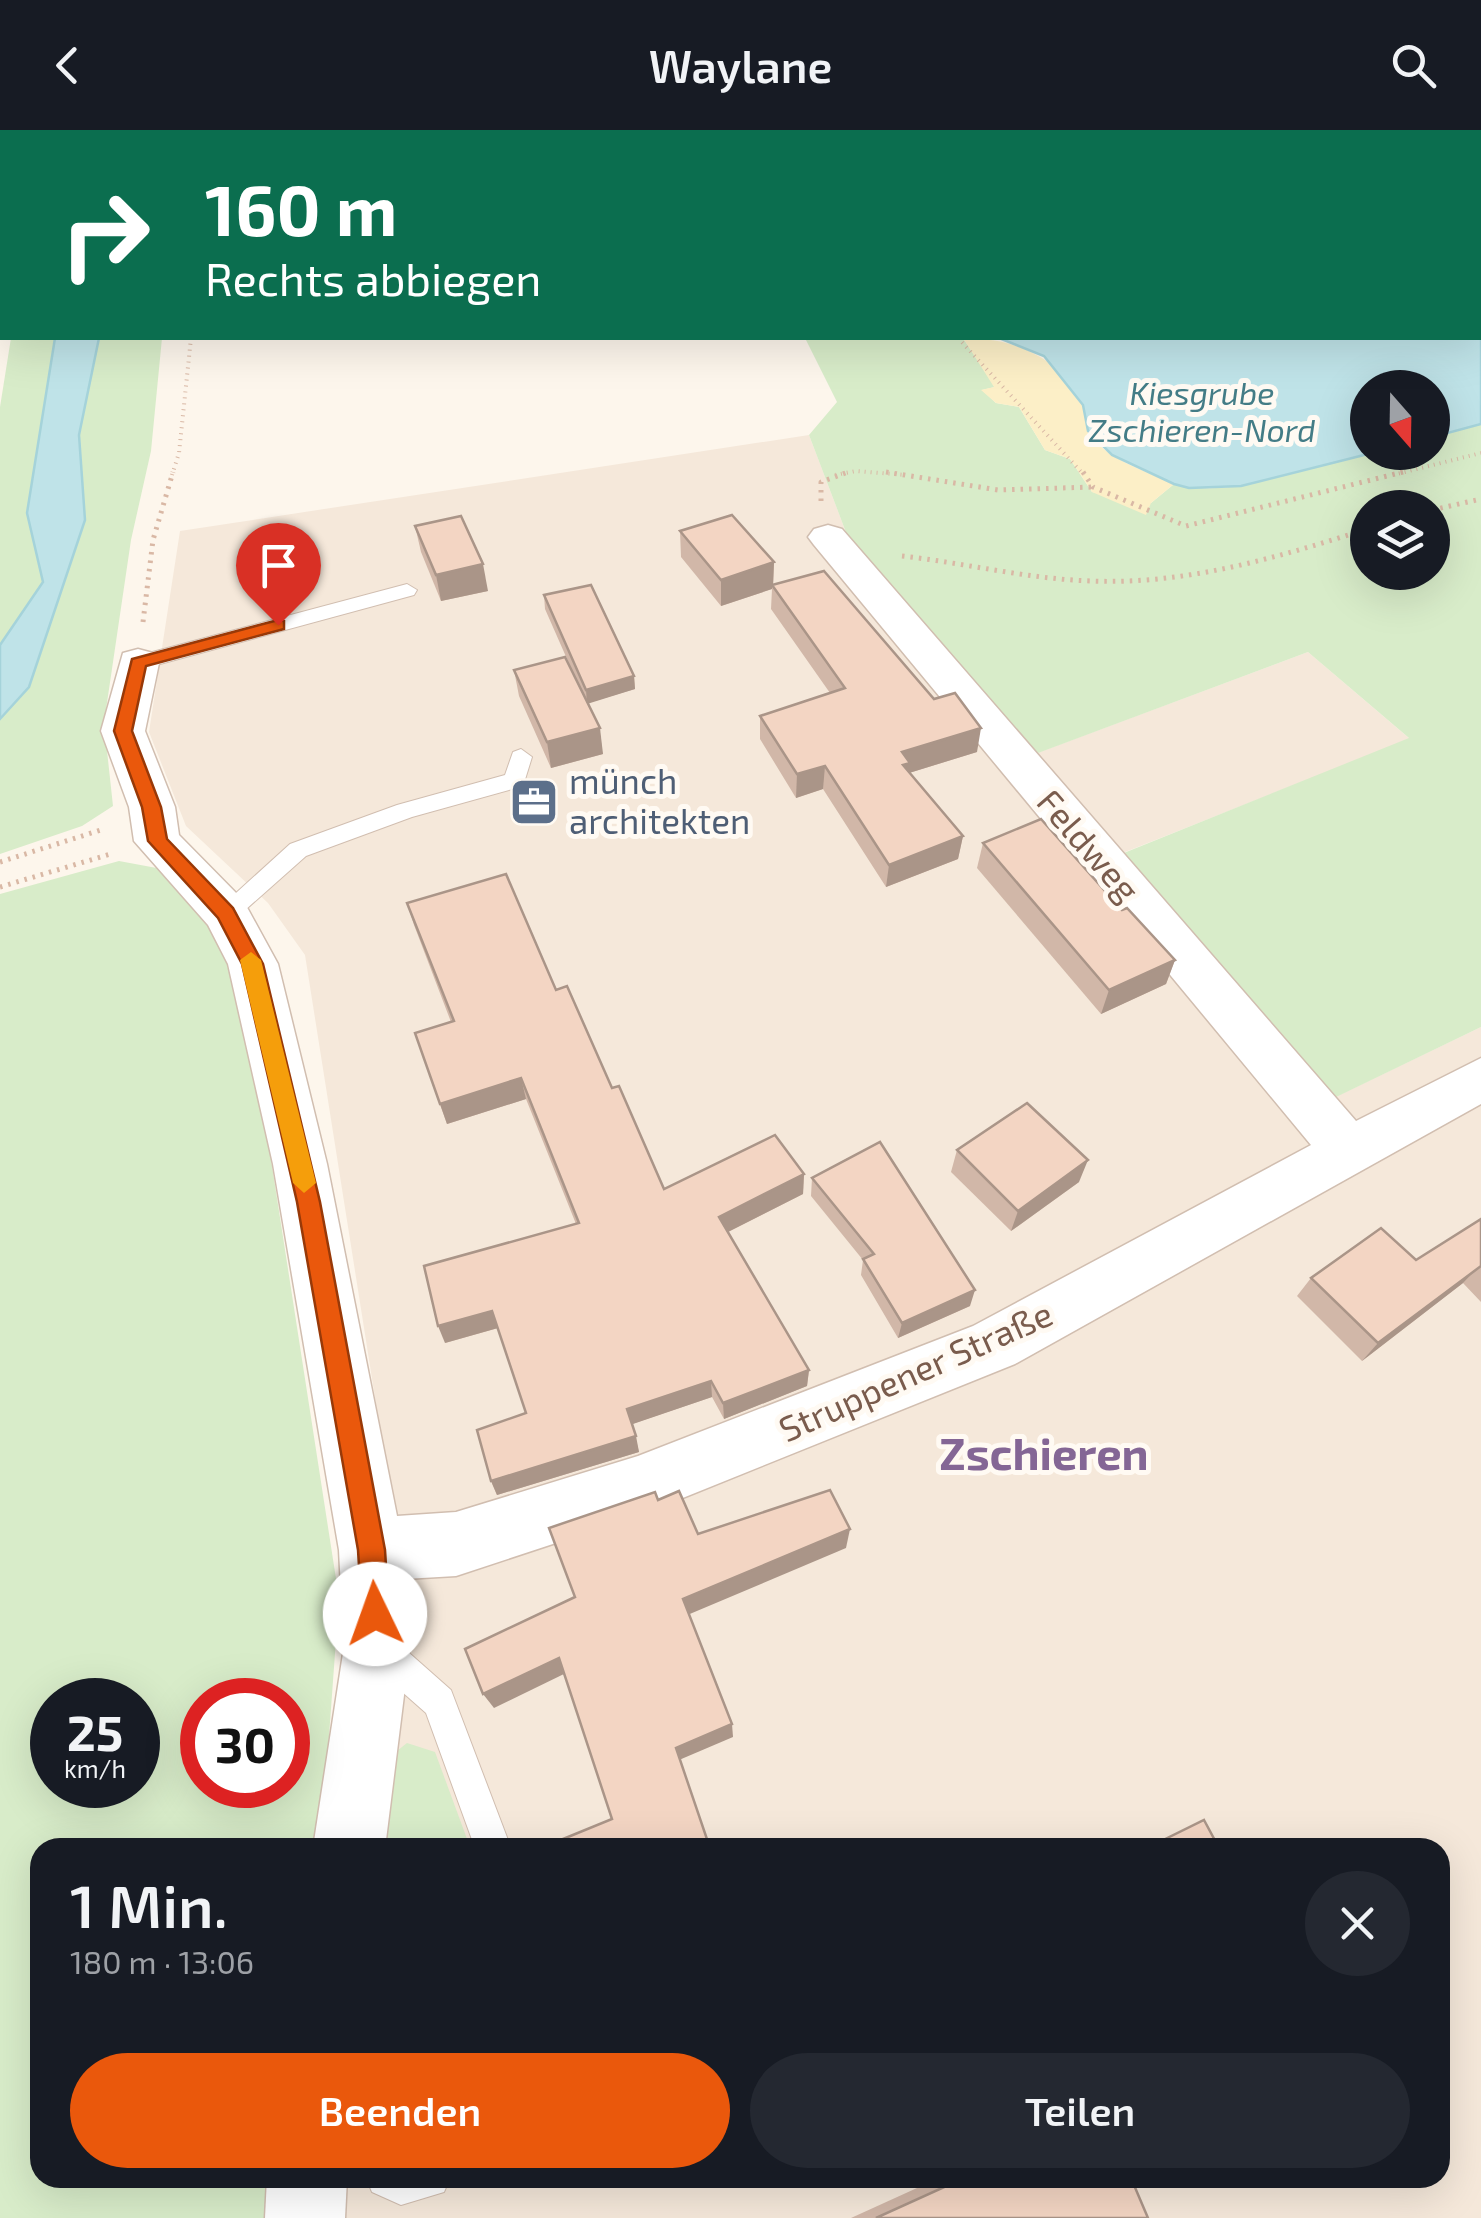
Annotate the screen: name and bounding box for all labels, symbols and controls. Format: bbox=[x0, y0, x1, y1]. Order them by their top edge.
icon: back bbox=[40, 38, 95, 93]
text: Waylane bbox=[649, 38, 832, 92]
icon: search bbox=[1386, 38, 1441, 93]
text: 160 m bbox=[205, 166, 398, 250]
icon: right bbox=[40, 170, 170, 300]
text: Rechts abbiegen bbox=[205, 251, 542, 305]
north arrow bbox=[1350, 370, 1450, 470]
map controls bbox=[1350, 370, 1450, 590]
water label: Kiesgrube Zschieren-Nord bbox=[1089, 373, 1315, 448]
button: layers bbox=[1350, 490, 1450, 590]
pin bbox=[236, 523, 321, 626]
icon: arrive bbox=[251, 538, 306, 593]
place label: münch architekten bbox=[569, 759, 750, 841]
office icon: münch architekten bbox=[508, 776, 560, 828]
street label: Feldweg bbox=[1029, 780, 1150, 909]
street label: Struppener Straße bbox=[772, 1291, 1058, 1449]
district label: Zschieren bbox=[939, 1425, 1149, 1479]
position arrow bbox=[323, 1562, 427, 1666]
speed limit sign: 30 bbox=[180, 1678, 310, 1808]
text: 25 bbox=[67, 1701, 123, 1761]
text: km/h bbox=[64, 1753, 126, 1783]
text: 1 Min. bbox=[70, 1868, 228, 1940]
button: close bbox=[1305, 1871, 1410, 1976]
text: 180 m · 13:06 bbox=[70, 1942, 254, 1980]
button: Beenden bbox=[70, 2053, 730, 2168]
button: Teilen bbox=[750, 2053, 1410, 2168]

